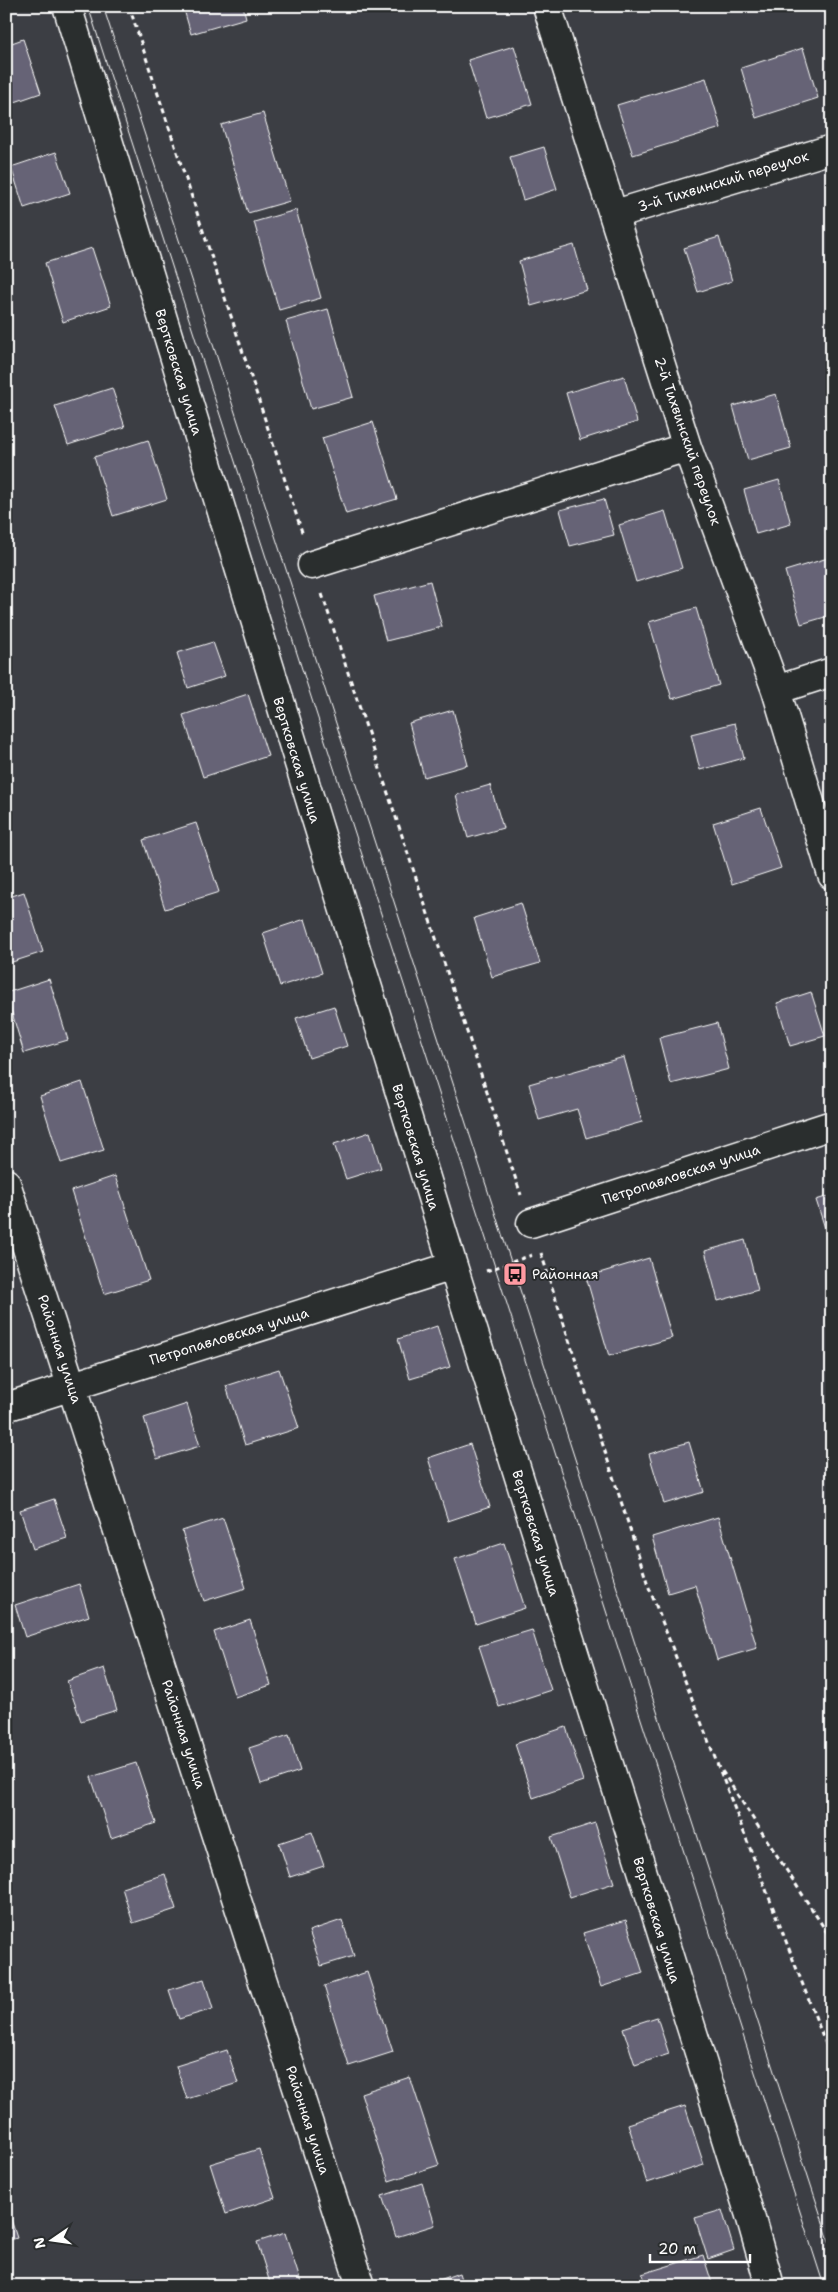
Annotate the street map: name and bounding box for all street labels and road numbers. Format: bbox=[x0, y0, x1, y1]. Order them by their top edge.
street label: 3-й Тихвинский переулок bbox=[635, 146, 811, 216]
street label: Вертковская улица bbox=[151, 307, 207, 438]
street label: 2-й Тихвинский переулок bbox=[651, 354, 726, 528]
street label: Вертковская улица bbox=[269, 695, 325, 826]
street label: Вертковская улица bbox=[388, 1082, 444, 1213]
street label: Петропавловская улица bbox=[600, 1140, 763, 1208]
street label: Районная улица bbox=[34, 1292, 86, 1406]
street label: Петропавловская улица bbox=[147, 1303, 311, 1369]
street label: Вертковская улица bbox=[508, 1468, 564, 1599]
street label: Районная улица bbox=[158, 1677, 210, 1791]
street label: Вертковская улица bbox=[629, 1855, 685, 1986]
street label: Районная улица bbox=[282, 2063, 334, 2177]

